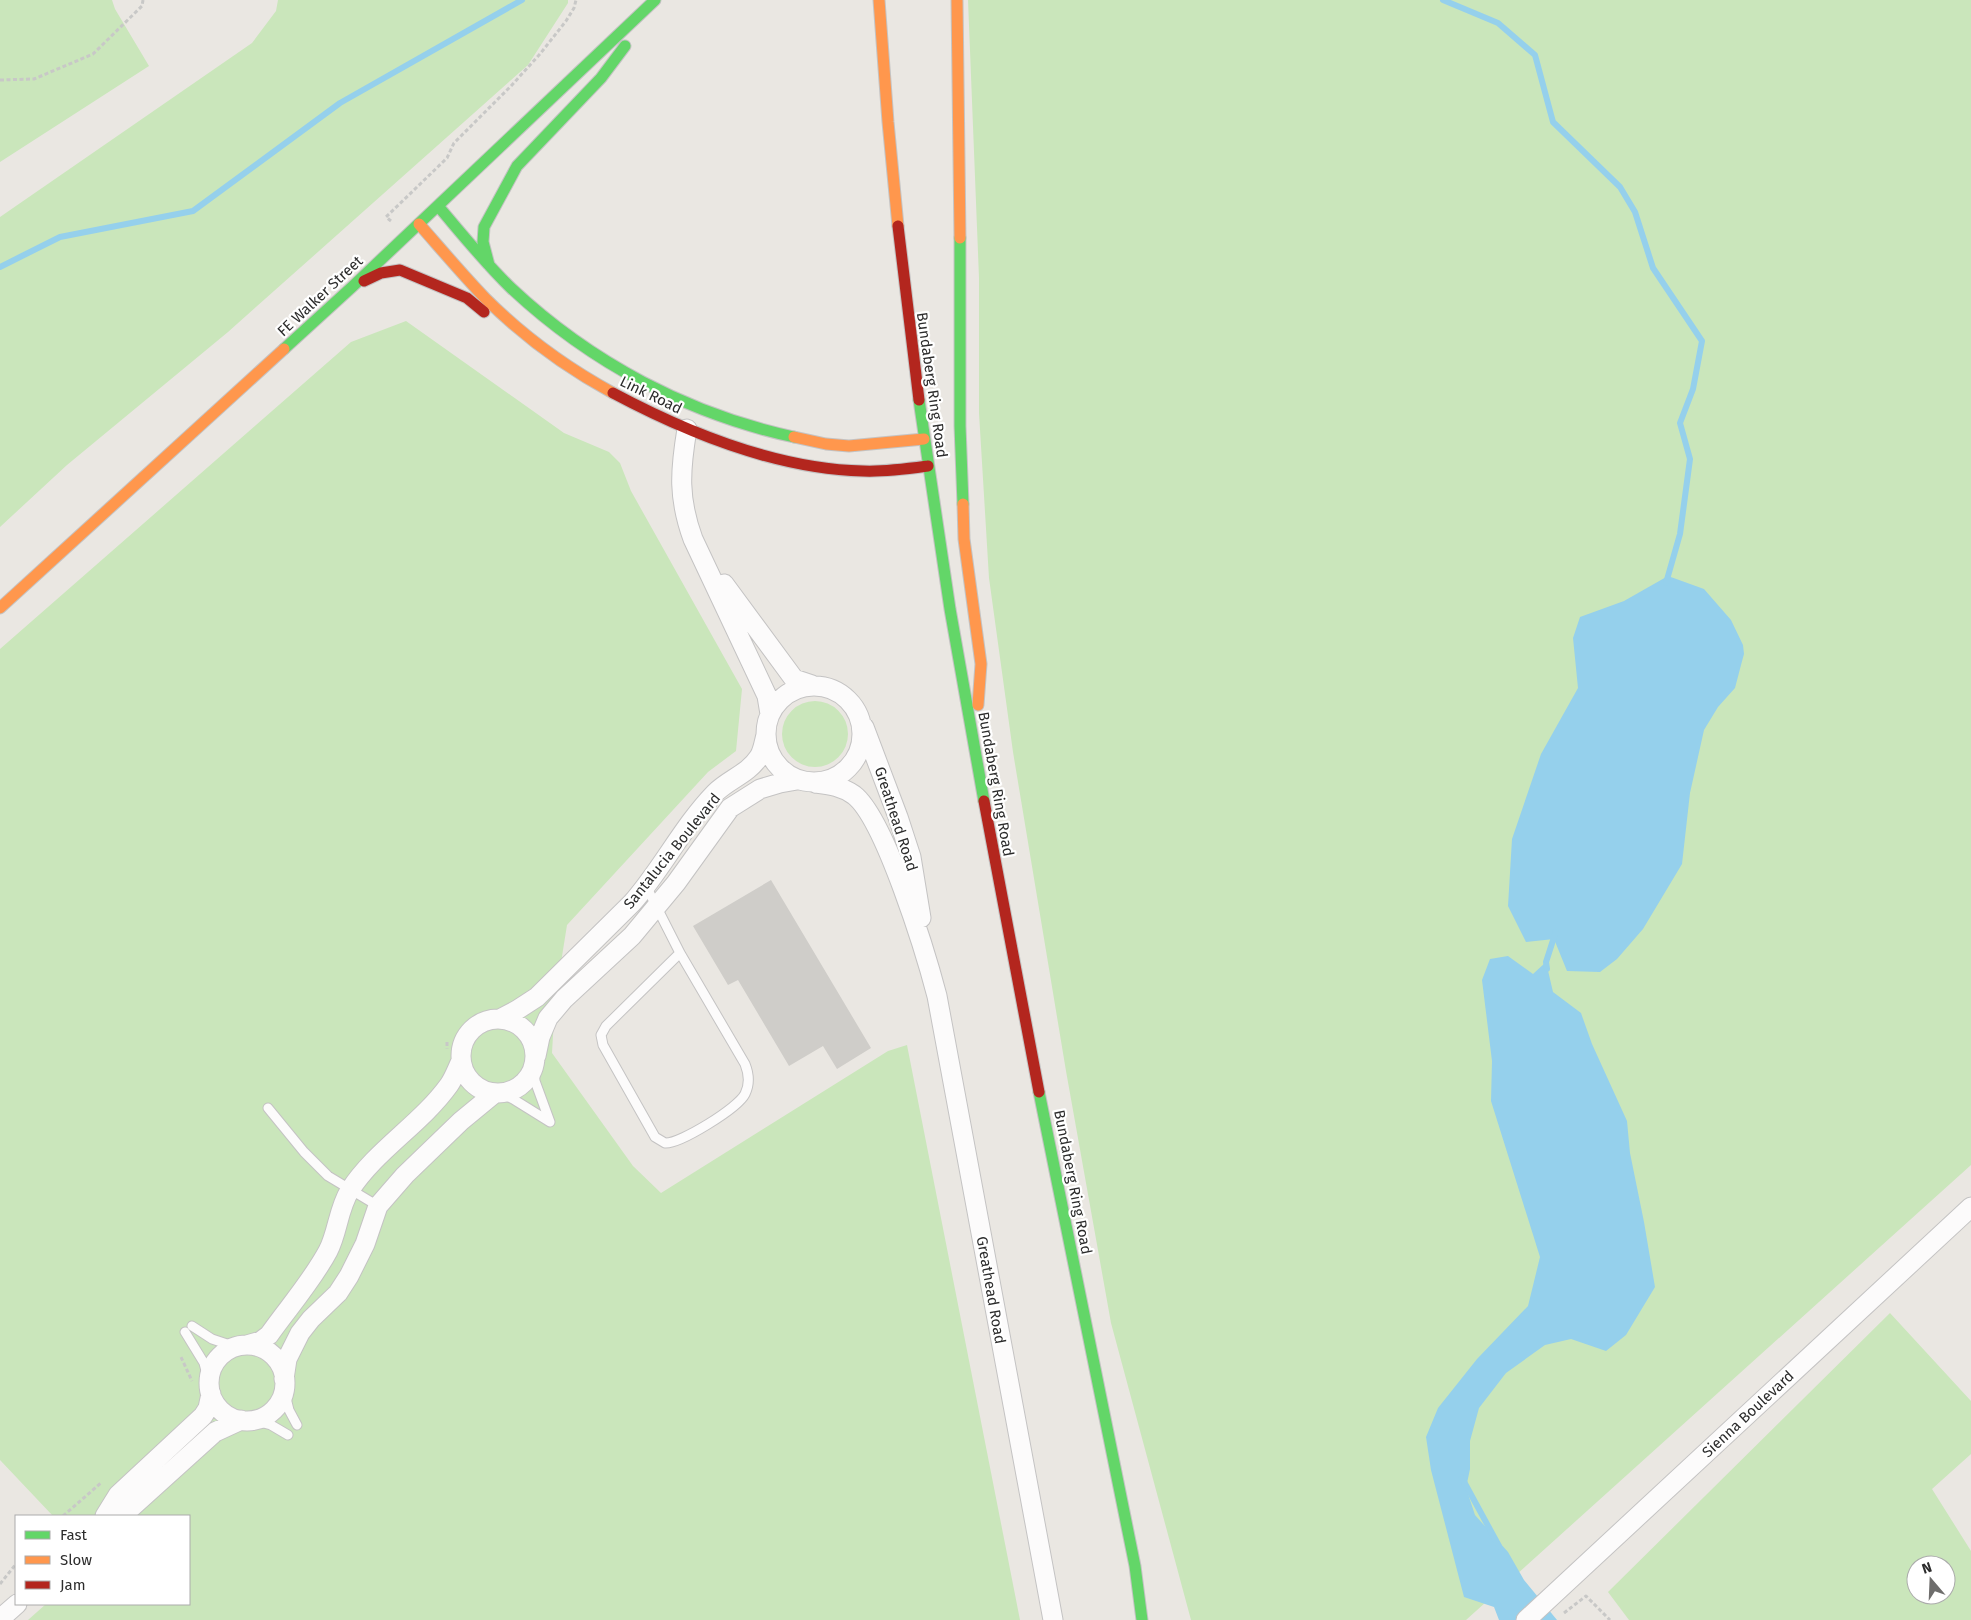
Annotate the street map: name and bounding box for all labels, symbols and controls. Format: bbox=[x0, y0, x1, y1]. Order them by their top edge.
street label: FE Walker Street bbox=[274, 252, 367, 340]
street label: Bundaberg Ring Road bbox=[913, 311, 951, 459]
street label: Link Road bbox=[617, 372, 685, 418]
street label: Bundaberg Ring Road bbox=[974, 710, 1018, 858]
street label: Greathead Road bbox=[871, 764, 921, 874]
street label: Santalucia Boulevard bbox=[620, 789, 724, 913]
street label: Bundaberg Ring Road bbox=[1050, 1108, 1096, 1256]
street label: Greathead Road bbox=[973, 1235, 1009, 1345]
street label: Sienna Boulevard bbox=[1698, 1367, 1798, 1461]
legend bbox=[15, 1515, 190, 1605]
text: Fast bbox=[60, 1526, 87, 1544]
text: Slow bbox=[60, 1551, 92, 1569]
north arrow bbox=[1906, 1555, 1956, 1605]
text: N bbox=[1920, 1559, 1934, 1578]
text: Jam bbox=[60, 1576, 86, 1594]

